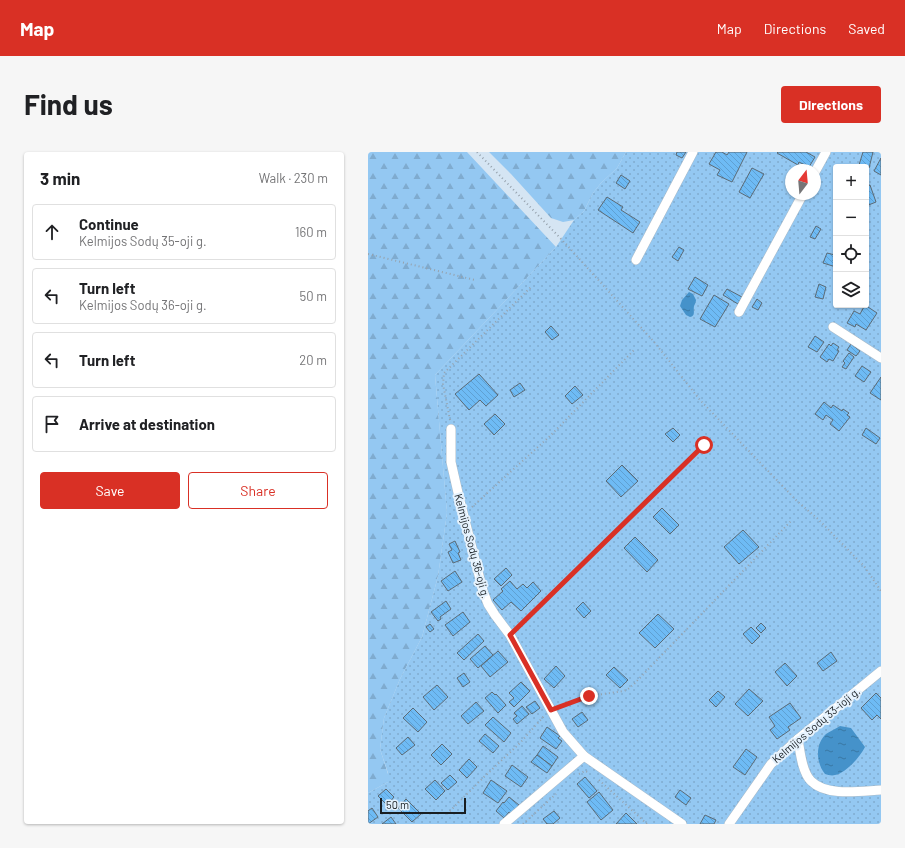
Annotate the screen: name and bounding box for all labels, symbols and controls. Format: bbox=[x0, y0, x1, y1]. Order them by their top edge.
text: Map bbox=[20, 17, 54, 40]
text: Map bbox=[717, 20, 742, 37]
text: Directions bbox=[764, 20, 826, 37]
text: Saved bbox=[848, 20, 885, 37]
button: Directions bbox=[781, 86, 881, 123]
text: Find us bbox=[24, 87, 113, 121]
north arrow bbox=[785, 164, 821, 200]
map controls bbox=[833, 164, 869, 308]
button: + bbox=[833, 164, 869, 200]
text: 3 min bbox=[40, 168, 80, 188]
text: Walk · 230 m bbox=[259, 170, 328, 186]
button: − bbox=[833, 200, 869, 236]
text: Continue bbox=[79, 215, 139, 233]
icon: ahead bbox=[41, 221, 63, 243]
text: 160 m bbox=[295, 224, 327, 240]
text: Kelmijos Sodų 35-oji g. bbox=[79, 233, 207, 249]
button: locate bbox=[833, 236, 869, 272]
button: layers bbox=[833, 272, 869, 308]
text: Turn left bbox=[79, 279, 135, 297]
icon: left bbox=[41, 285, 63, 307]
text: 50 m bbox=[300, 288, 327, 304]
text: Kelmijos Sodų 36-oji g. bbox=[79, 297, 207, 313]
icon: left bbox=[41, 349, 63, 371]
text: Turn left bbox=[79, 351, 135, 369]
text: 20 m bbox=[299, 352, 327, 368]
icon: arrive bbox=[41, 413, 63, 435]
text: Arrive at destination bbox=[79, 415, 215, 433]
route start bbox=[695, 436, 713, 454]
button: Save bbox=[40, 472, 180, 509]
button: Share bbox=[188, 472, 328, 509]
street label: Kelmijos Sodų 36-oji g. bbox=[452, 492, 493, 600]
street label: Kelmijos Sodų 33-ioji g. bbox=[769, 684, 862, 765]
route end bbox=[580, 687, 598, 705]
scale bar bbox=[380, 796, 466, 815]
text: 50 m bbox=[386, 798, 409, 811]

